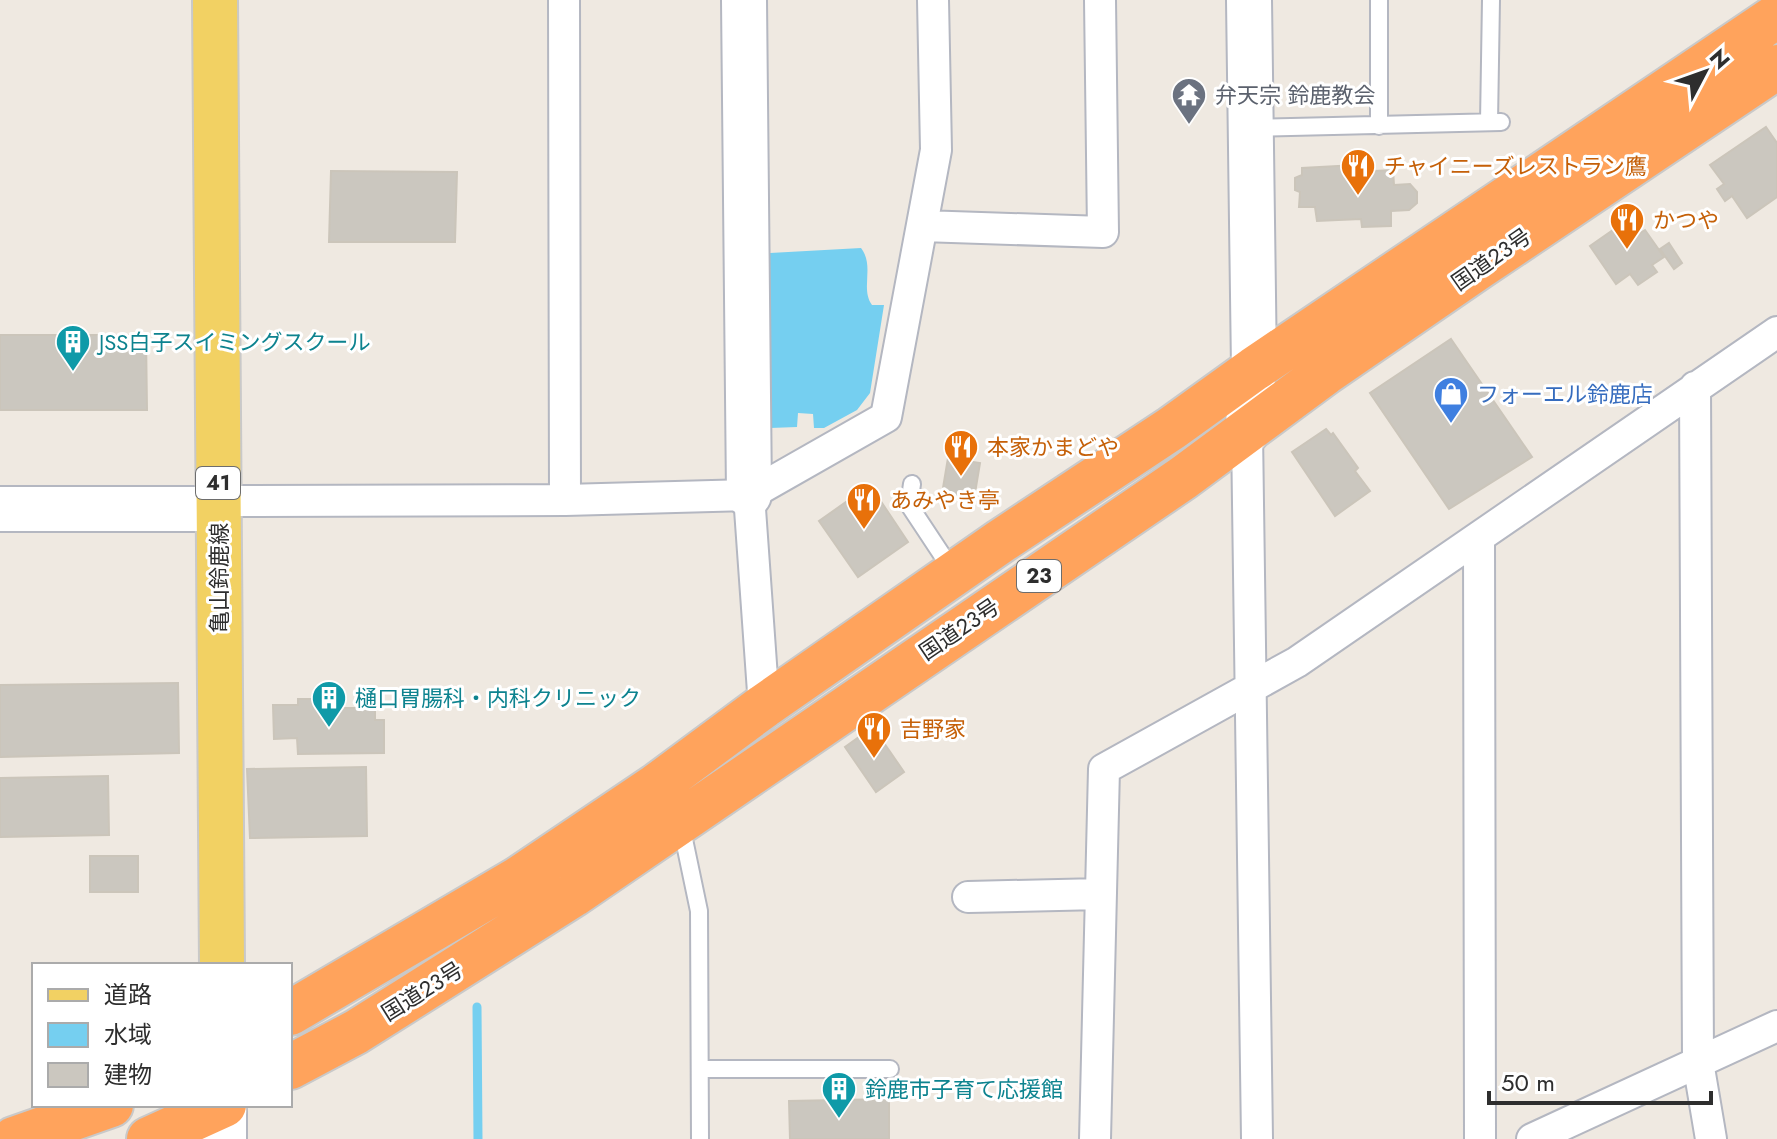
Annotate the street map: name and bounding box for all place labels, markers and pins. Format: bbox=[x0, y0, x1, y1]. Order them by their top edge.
temple icon: 弁天宗 鈴鹿教会 bbox=[1170, 76, 1208, 126]
place label: 弁天宗 鈴鹿教会 bbox=[1215, 79, 1376, 111]
restaurant icon: チャイニーズレストラン鷹 bbox=[1339, 147, 1377, 197]
place label: チャイニーズレストラン鷹 bbox=[1384, 150, 1647, 182]
restaurant icon: かつや bbox=[1608, 201, 1646, 251]
place label: かつや bbox=[1653, 204, 1719, 236]
building icon: JSS白子スイミングスクール bbox=[54, 323, 92, 373]
place label: JSS白子スイミングスクール bbox=[96, 326, 370, 358]
shop icon: フォーエル鈴鹿店 bbox=[1432, 375, 1470, 425]
place label: フォーエル鈴鹿店 bbox=[1477, 378, 1653, 410]
restaurant icon: 本家かまどや bbox=[942, 428, 980, 478]
place label: 本家かまどや bbox=[987, 431, 1119, 463]
restaurant icon: あみやき亭 bbox=[845, 481, 883, 531]
place label: あみやき亭 bbox=[890, 484, 1000, 516]
building icon: 樋口胃腸科・内科クリニック bbox=[310, 679, 348, 729]
place label: 樋口胃腸科・内科クリニック bbox=[355, 682, 641, 714]
restaurant icon: 吉野家 bbox=[855, 710, 893, 760]
place label: 吉野家 bbox=[900, 713, 966, 745]
building icon: 鈴鹿市子育て応援館 bbox=[820, 1070, 858, 1120]
place label: 鈴鹿市子育て応援館 bbox=[865, 1073, 1063, 1105]

